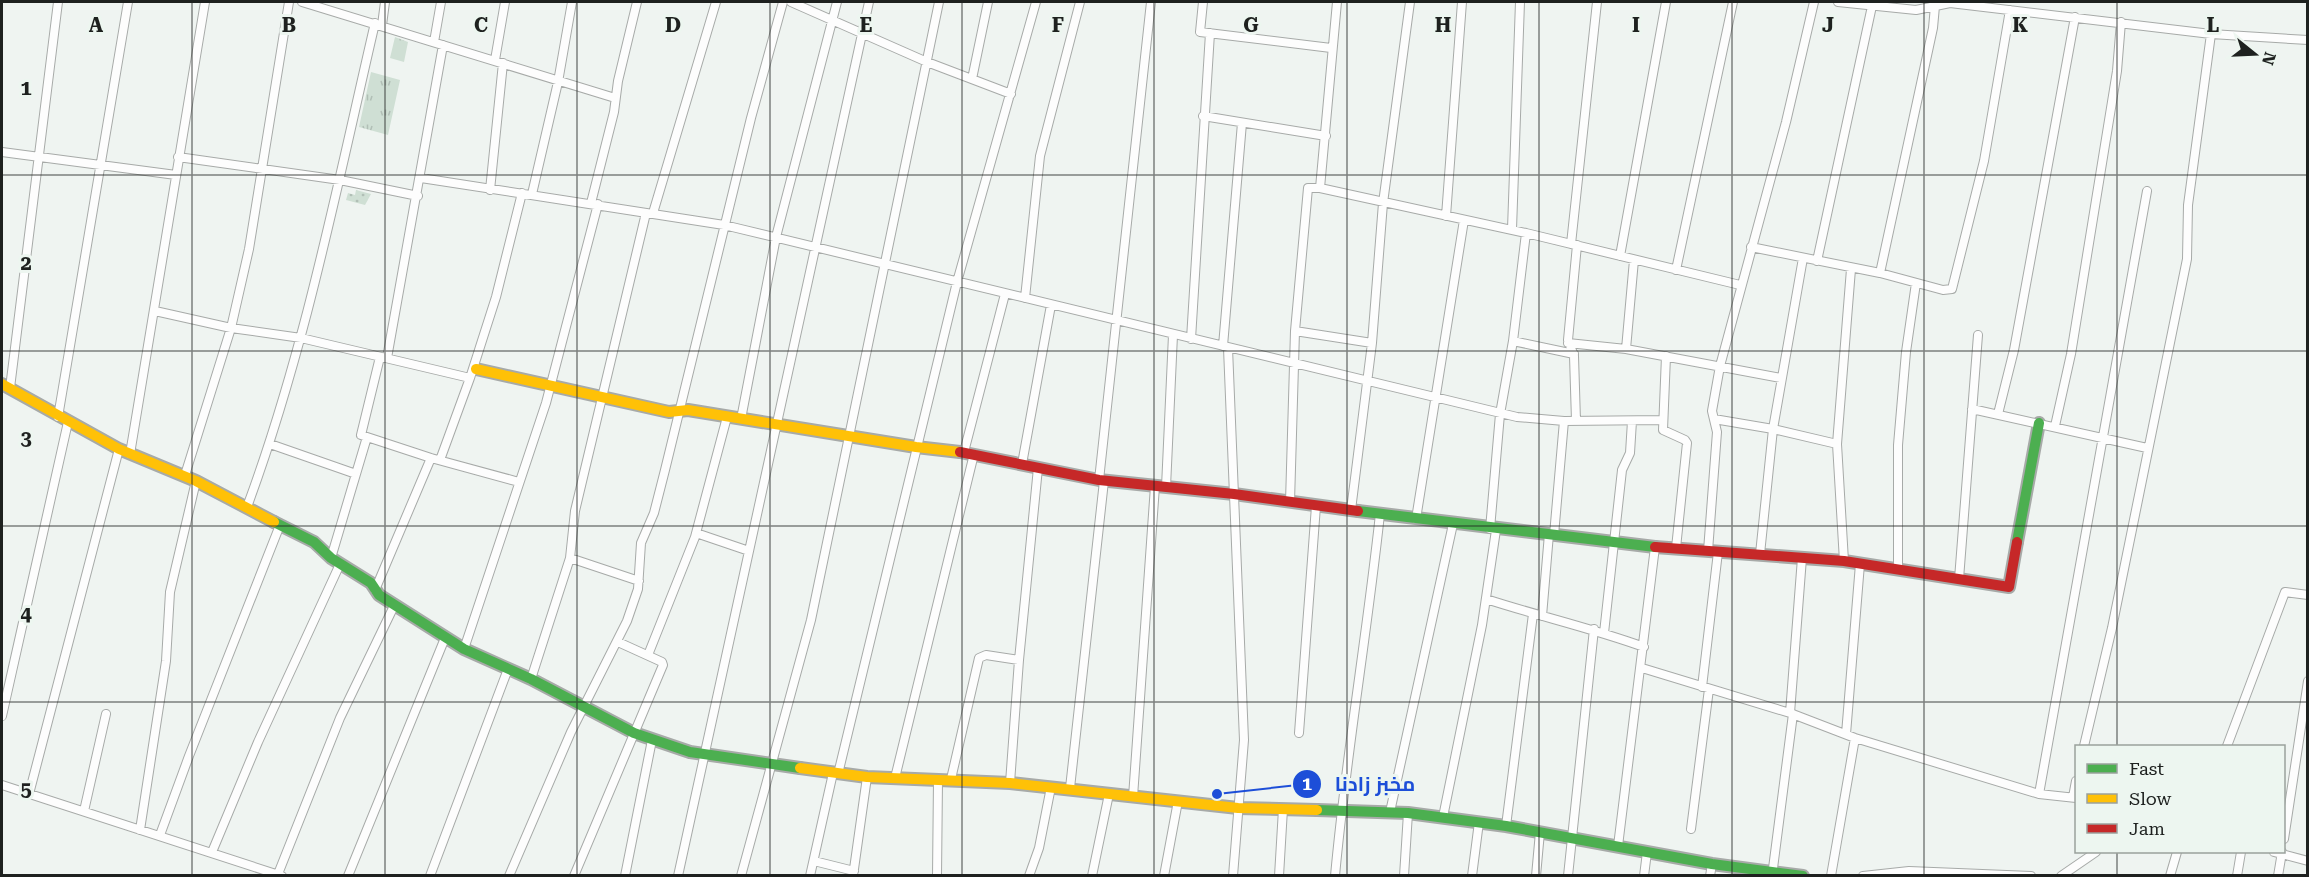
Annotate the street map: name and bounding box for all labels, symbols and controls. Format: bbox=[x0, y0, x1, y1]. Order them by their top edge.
text: A bbox=[89, 13, 104, 37]
text: B bbox=[282, 13, 296, 37]
text: C bbox=[474, 13, 488, 37]
text: D bbox=[665, 13, 681, 37]
text: E bbox=[860, 13, 873, 37]
text: F bbox=[1052, 13, 1064, 37]
text: G bbox=[1243, 13, 1259, 37]
text: H bbox=[1435, 13, 1451, 37]
text: I bbox=[1632, 13, 1640, 37]
text: J bbox=[1822, 13, 1834, 37]
text: K bbox=[2012, 13, 2028, 37]
text: L bbox=[2207, 13, 2220, 37]
north arrow bbox=[2225, 24, 2285, 84]
text: N bbox=[2258, 50, 2280, 67]
text: 1 bbox=[20, 76, 32, 100]
text: 2 bbox=[20, 251, 32, 275]
text: 3 bbox=[20, 426, 32, 450]
text: 4 bbox=[20, 602, 32, 626]
legend bbox=[2075, 745, 2285, 853]
text: Fast bbox=[2129, 758, 2164, 779]
callout: مخبز زادنا bbox=[1292, 765, 1427, 803]
text: مخبز زادنا bbox=[1335, 772, 1415, 796]
text: 1 bbox=[1302, 773, 1312, 794]
text: 5 bbox=[20, 777, 32, 801]
text: Slow bbox=[2129, 788, 2171, 809]
text: Jam bbox=[2129, 818, 2165, 839]

